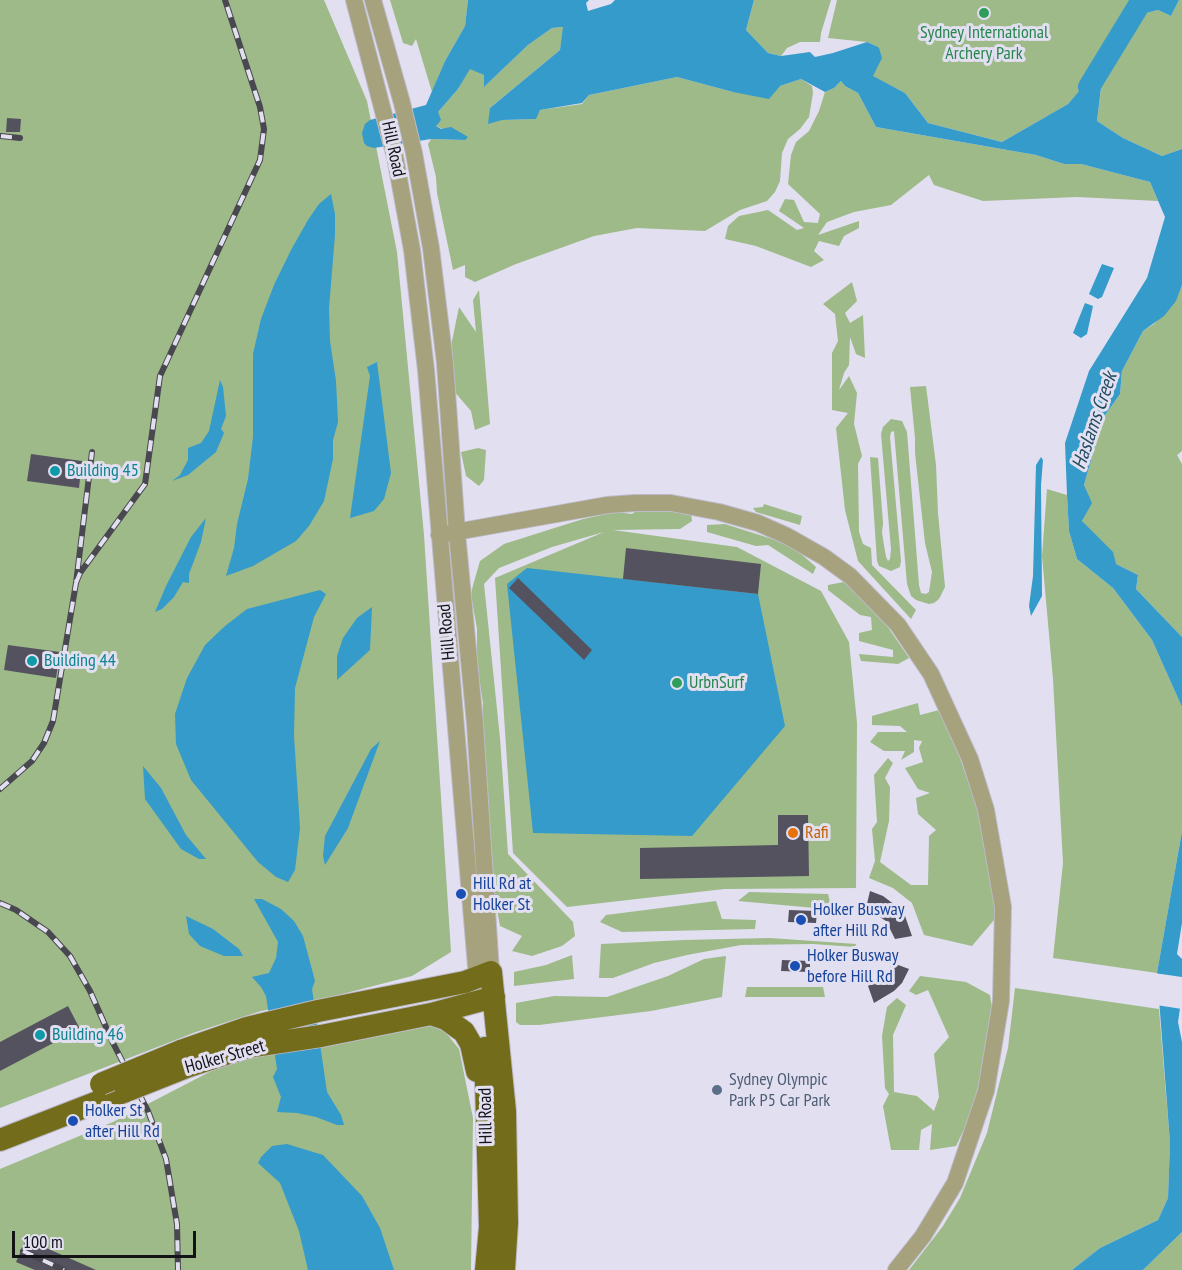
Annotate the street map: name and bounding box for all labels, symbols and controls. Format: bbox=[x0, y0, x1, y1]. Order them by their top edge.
marker: Sydney International Archery Park bbox=[977, 6, 991, 20]
place label: Sydney International Archery Park bbox=[920, 22, 1048, 64]
street label: Hill Road bbox=[377, 119, 409, 179]
water label: Haslams Creek bbox=[1067, 370, 1123, 472]
place label: Building 45 bbox=[67, 460, 139, 482]
marker: Building 45 bbox=[48, 464, 62, 478]
street label: Hill Road bbox=[434, 603, 460, 661]
place label: Building 44 bbox=[44, 650, 116, 672]
marker: Building 44 bbox=[25, 654, 39, 668]
place label: UrbnSurf bbox=[689, 672, 744, 694]
marker: UrbnSurf bbox=[670, 676, 684, 690]
place label: Rafi bbox=[805, 822, 829, 844]
marker: Rafi bbox=[786, 826, 800, 840]
place label: Hill Rd at Holker St bbox=[473, 873, 531, 916]
marker: Hill Rd at Holker St bbox=[454, 887, 468, 901]
place label: Holker Busway after Hill Rd bbox=[813, 899, 905, 942]
marker: Holker Busway after Hill Rd bbox=[794, 913, 808, 927]
place label: Holker Busway before Hill Rd bbox=[807, 945, 899, 988]
marker: Holker Busway before Hill Rd bbox=[788, 959, 802, 973]
place label: Building 46 bbox=[52, 1024, 124, 1046]
marker: Building 46 bbox=[33, 1028, 47, 1042]
street label: Holker Street bbox=[183, 1035, 267, 1079]
place label: Sydney Olympic Park P5 Car Park bbox=[729, 1069, 830, 1112]
marker: Sydney Olympic Park P5 Car Park bbox=[710, 1083, 724, 1097]
street label: Hill Road bbox=[475, 1088, 497, 1144]
place label: Holker St after Hill Rd bbox=[85, 1100, 160, 1142]
marker: Holker St after Hill Rd bbox=[66, 1114, 80, 1128]
scale bar bbox=[15, 1219, 200, 1257]
text: 100 m bbox=[23, 1230, 63, 1253]

